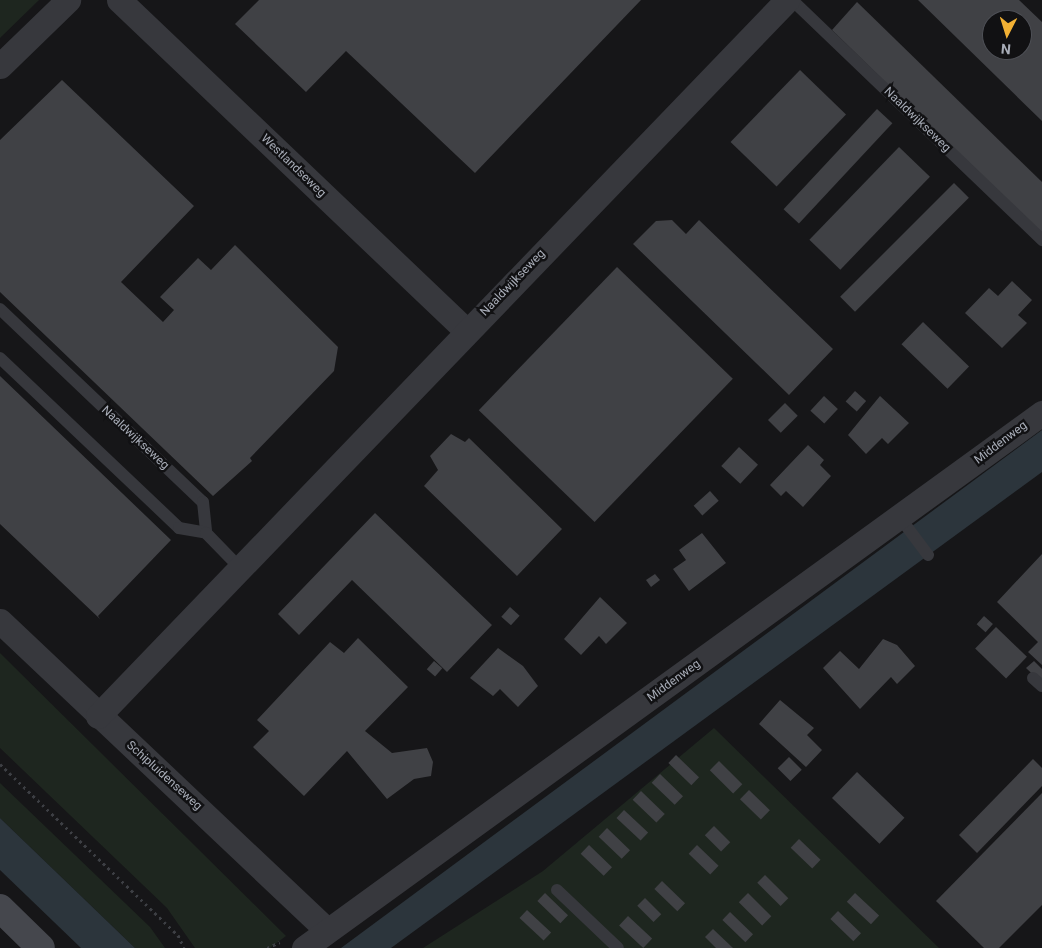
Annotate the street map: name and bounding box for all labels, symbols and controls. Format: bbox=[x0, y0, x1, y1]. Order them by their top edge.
north arrow bbox=[982, 10, 1032, 60]
text: N bbox=[1000, 41, 1011, 57]
street label: Naaldwijkseweg bbox=[881, 85, 953, 155]
street label: Westlandseweg bbox=[258, 131, 328, 201]
street label: Naaldwijkseweg bbox=[478, 247, 548, 319]
street label: Naaldwijkseweg bbox=[98, 403, 172, 473]
street label: Middenweg bbox=[972, 419, 1030, 467]
street label: Middenweg bbox=[645, 657, 703, 705]
street label: Schipluidenseweg bbox=[123, 738, 205, 814]

